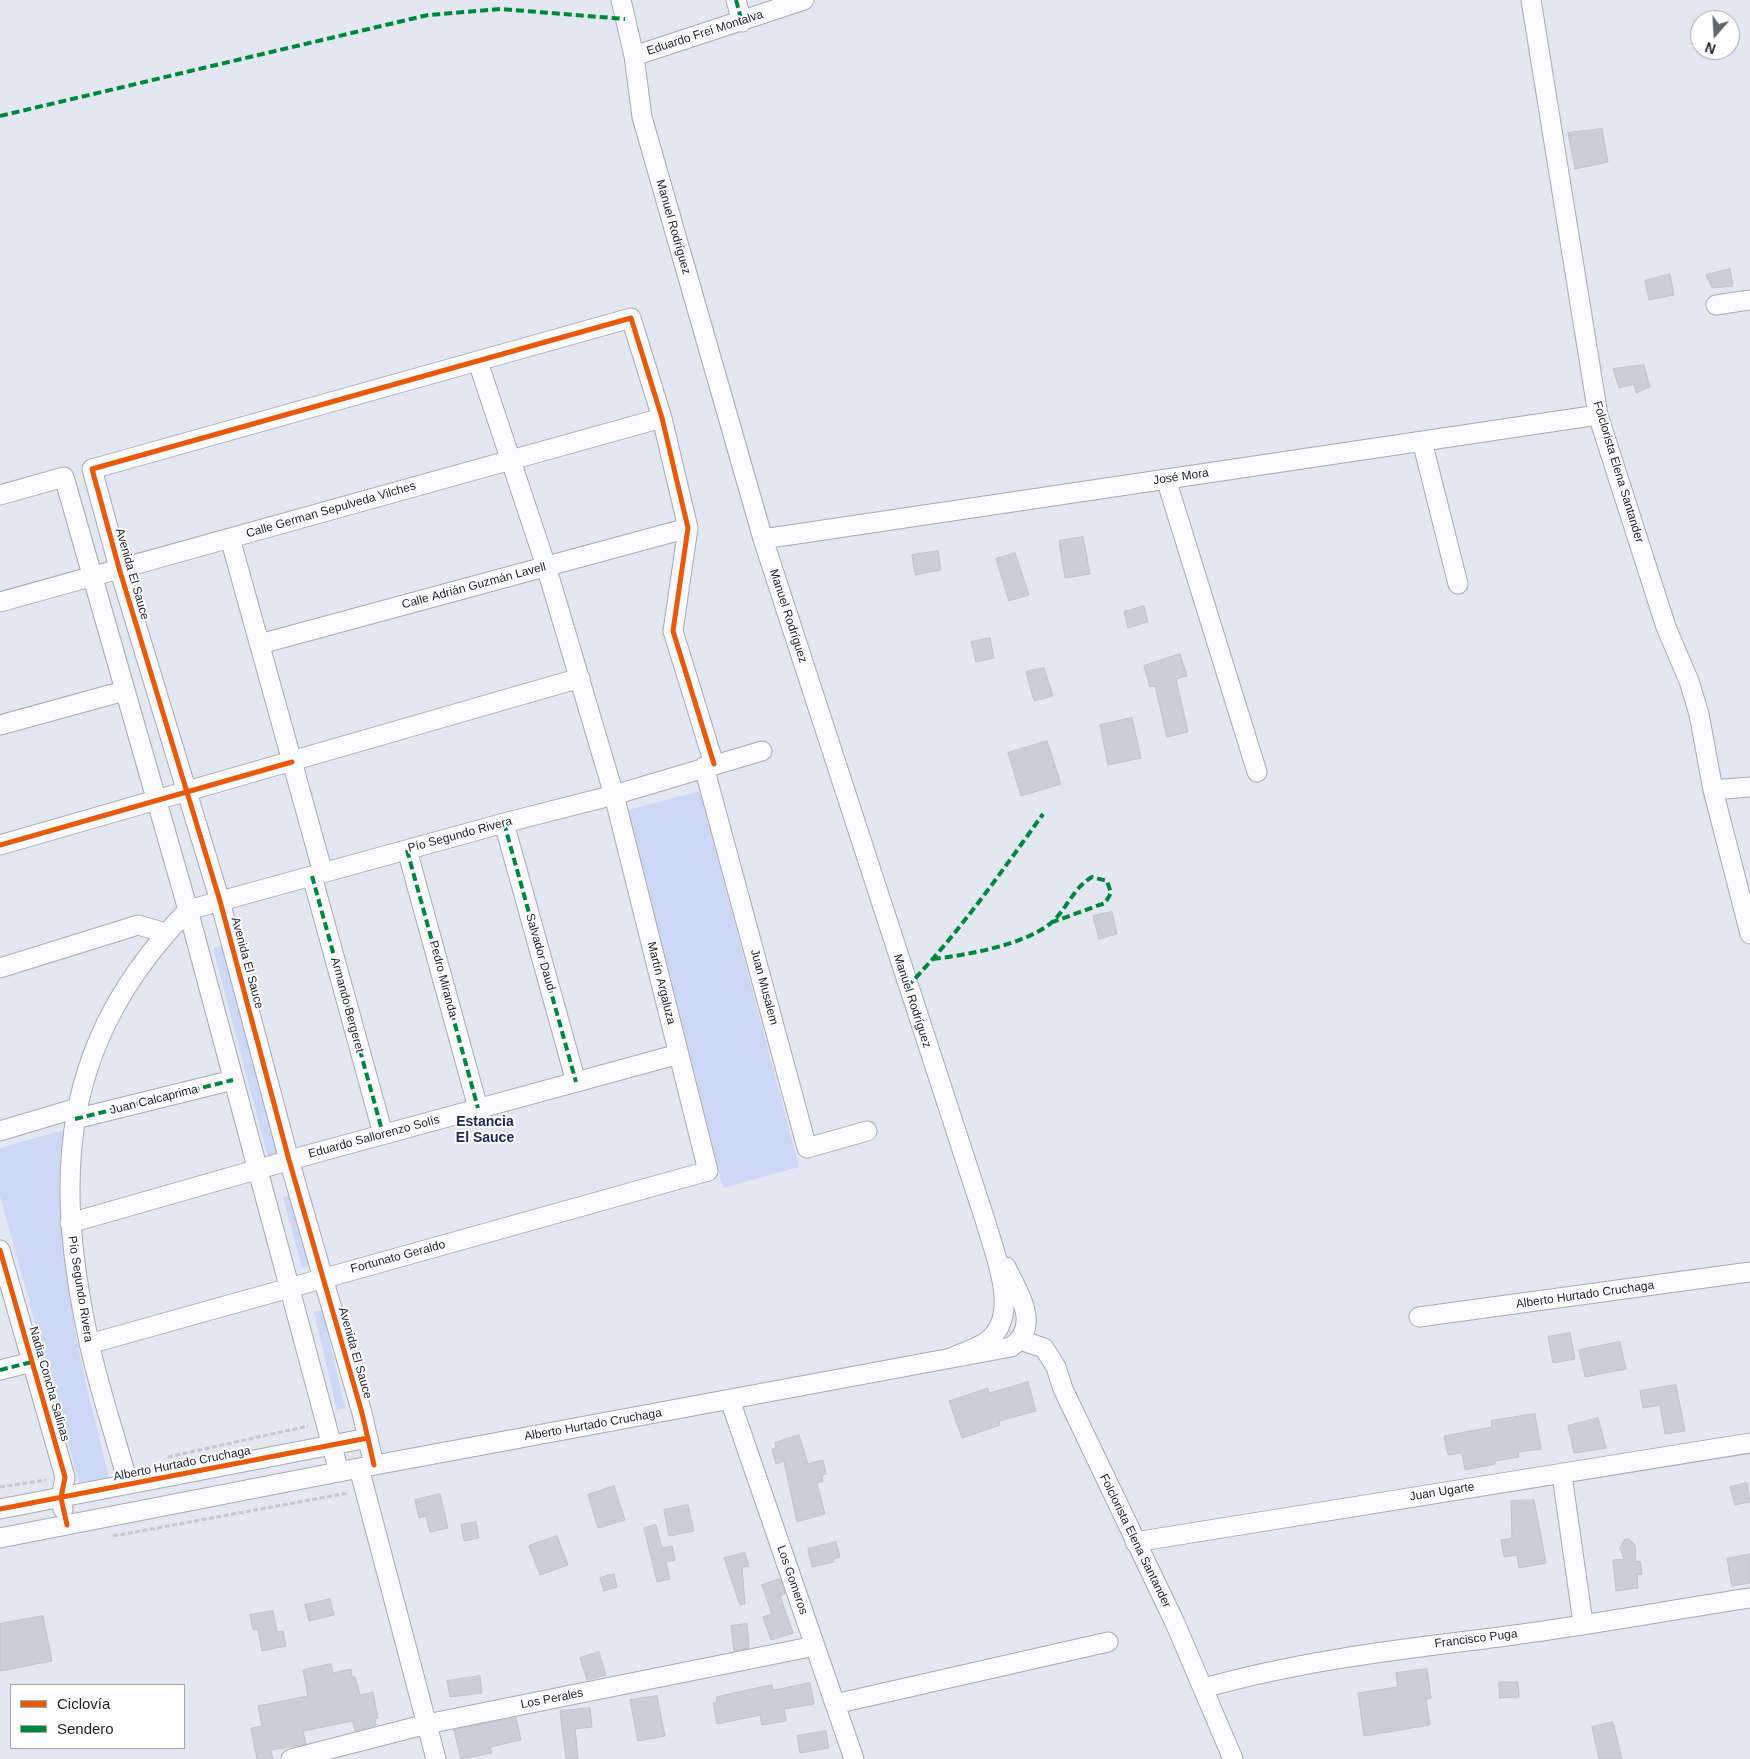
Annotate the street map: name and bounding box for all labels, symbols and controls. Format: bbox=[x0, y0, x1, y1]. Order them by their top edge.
street label: Eduardo Frei Montalva bbox=[645, 7, 765, 59]
north arrow bbox=[1690, 10, 1740, 60]
text: N bbox=[1703, 39, 1718, 57]
street label: Manuel Rodríguez bbox=[653, 178, 693, 276]
street label: Folclorista Elena Santander bbox=[1590, 399, 1646, 545]
street label: José Mora bbox=[1152, 466, 1210, 488]
street label: Calle German Sepulveda Vilches bbox=[244, 479, 418, 541]
street label: Avenida El Sauce bbox=[112, 527, 152, 621]
street label: Calle Adrián Guzmán Lavell bbox=[400, 560, 548, 612]
street label: Manuel Rodríguez bbox=[766, 567, 810, 665]
street label: Pío Segundo Rivera bbox=[406, 814, 514, 856]
street label: Salvador Daud bbox=[522, 912, 558, 992]
street label: Avenida El Sauce bbox=[228, 915, 266, 1011]
street label: Pedro Miranda bbox=[426, 939, 460, 1019]
street label: Martín Argaluza bbox=[644, 940, 678, 1026]
street label: Juan Musalem bbox=[747, 947, 781, 1027]
street label: Manuel Rodríguez bbox=[890, 952, 934, 1050]
street label: Armando Bergeret bbox=[327, 956, 367, 1054]
street label: Juan Calcaprima bbox=[109, 1082, 199, 1118]
street label: Eduardo Sallorenzo Solís bbox=[307, 1113, 441, 1161]
district label: Estancia El Sauce bbox=[456, 1114, 514, 1146]
street label: Pío Segundo Rivera bbox=[64, 1235, 96, 1343]
street label: Fortunato Geraldo bbox=[349, 1237, 447, 1277]
street label: Alberto Hurtado Cruchaga bbox=[1515, 1278, 1655, 1312]
street label: Avenida El Sauce bbox=[335, 1306, 375, 1400]
street label: Nadia Concha Salinas bbox=[26, 1325, 72, 1443]
street label: Alberto Hurtado Cruchaga bbox=[523, 1406, 663, 1444]
street label: Alberto Hurtado Cruchaga bbox=[112, 1444, 252, 1484]
street label: Folclorista Elena Santander bbox=[1096, 1472, 1174, 1610]
street label: Juan Ugarte bbox=[1409, 1480, 1475, 1504]
street label: Los Gomeros bbox=[773, 1544, 811, 1616]
street label: Francisco Puga bbox=[1434, 1627, 1518, 1651]
legend bbox=[10, 1684, 185, 1749]
street label: Los Perales bbox=[520, 1686, 584, 1712]
text: Ciclovía bbox=[57, 1695, 110, 1712]
text: Sendero bbox=[57, 1720, 114, 1737]

